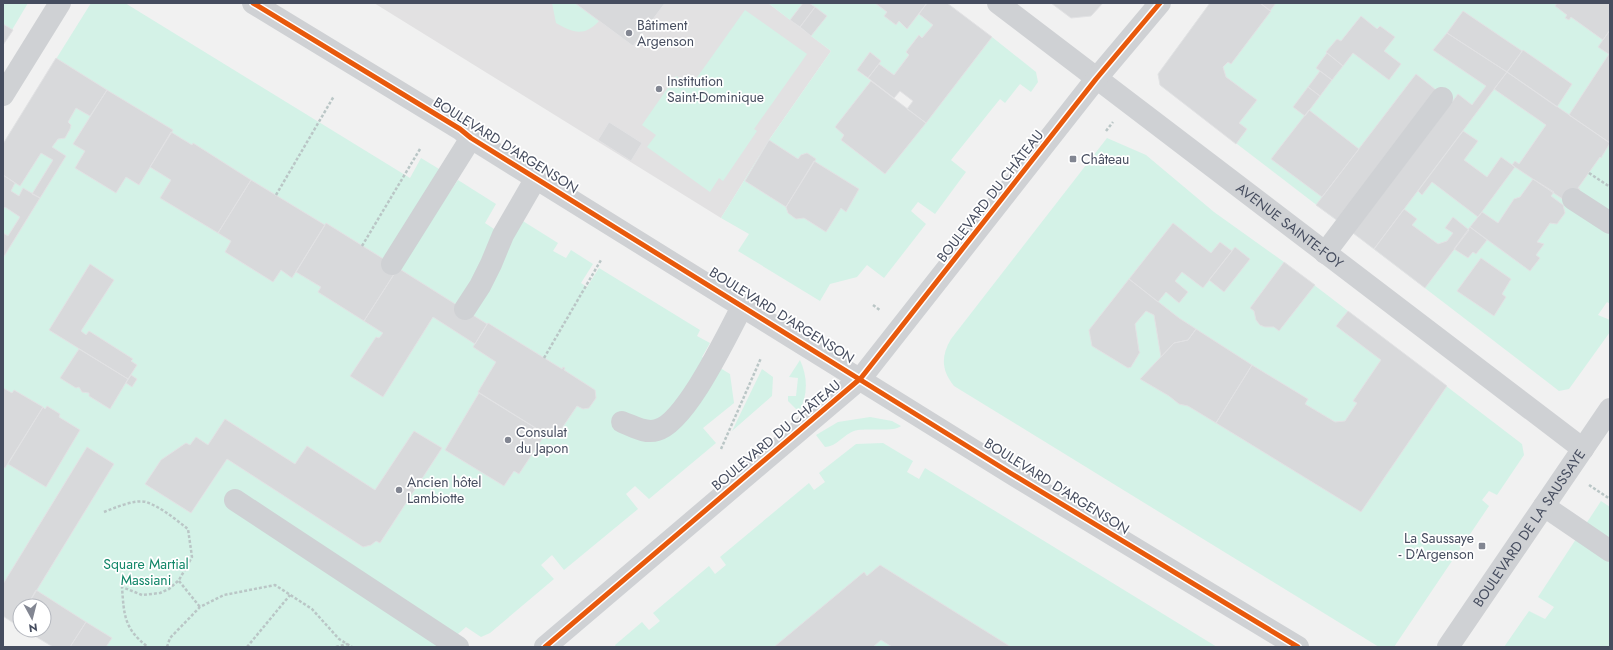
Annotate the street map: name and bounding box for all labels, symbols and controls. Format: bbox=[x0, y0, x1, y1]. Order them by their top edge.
place label: Bâtiment Argenson bbox=[637, 15, 694, 51]
marker: Bâtiment Argenson bbox=[624, 28, 634, 38]
place label: Institution Saint-Dominique bbox=[667, 71, 764, 107]
marker: Institution Saint-Dominique bbox=[654, 84, 664, 94]
street label: BOULEVARD D'ARGENSON bbox=[430, 92, 582, 198]
street label: BOULEVARD DU CHÂTEAU bbox=[932, 126, 1048, 266]
place label: Château bbox=[1081, 149, 1129, 169]
marker: Château bbox=[1068, 154, 1078, 164]
street label: AVENUE SAINTE-FOY bbox=[1232, 178, 1348, 273]
street label: BOULEVARD D'ARGENSON bbox=[706, 262, 858, 368]
street label: BOULEVARD DU CHÂTEAU bbox=[707, 375, 845, 495]
place label: Consulat du Japon bbox=[516, 422, 569, 458]
street label: BOULEVARD D'ARGENSON bbox=[981, 433, 1133, 539]
marker: Consulat du Japon bbox=[503, 435, 513, 445]
street label: BOULEVARD DE LA SAUSSAYE bbox=[1468, 445, 1590, 611]
place label: Ancien hôtel Lambiotte bbox=[407, 472, 481, 508]
marker: Ancien hôtel Lambiotte bbox=[394, 485, 404, 495]
place label: La Saussaye - D'Argenson bbox=[1398, 528, 1474, 564]
marker: La Saussaye - D'Argenson bbox=[1477, 541, 1487, 551]
park label: Square Martial Massiani bbox=[103, 554, 189, 590]
north arrow bbox=[12, 598, 52, 638]
text: N bbox=[28, 619, 39, 636]

